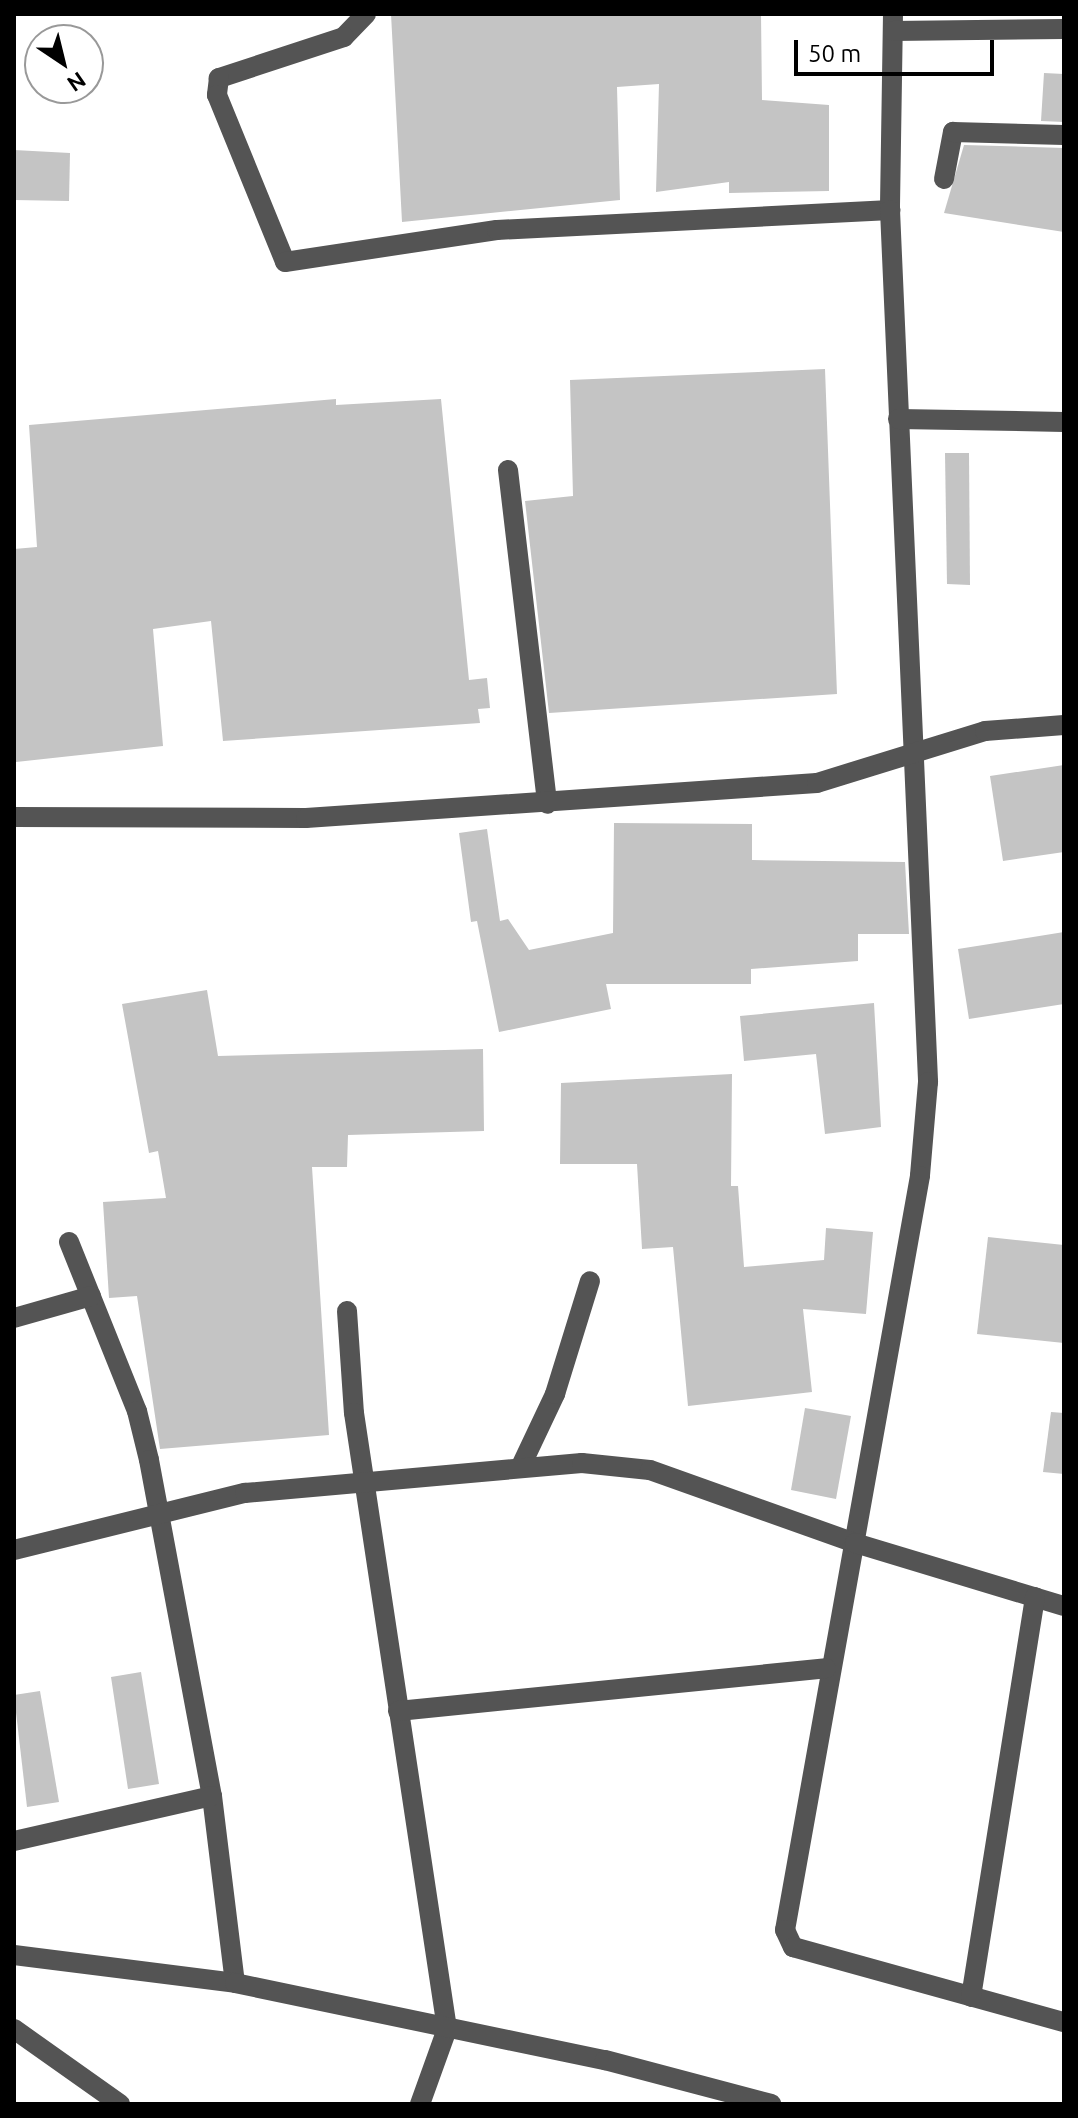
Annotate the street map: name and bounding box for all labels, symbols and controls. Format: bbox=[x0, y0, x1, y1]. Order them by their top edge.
north arrow bbox=[24, 24, 104, 104]
scale bar bbox=[798, 24, 998, 74]
text: 50 m bbox=[808, 40, 861, 67]
text: N bbox=[63, 67, 91, 97]

